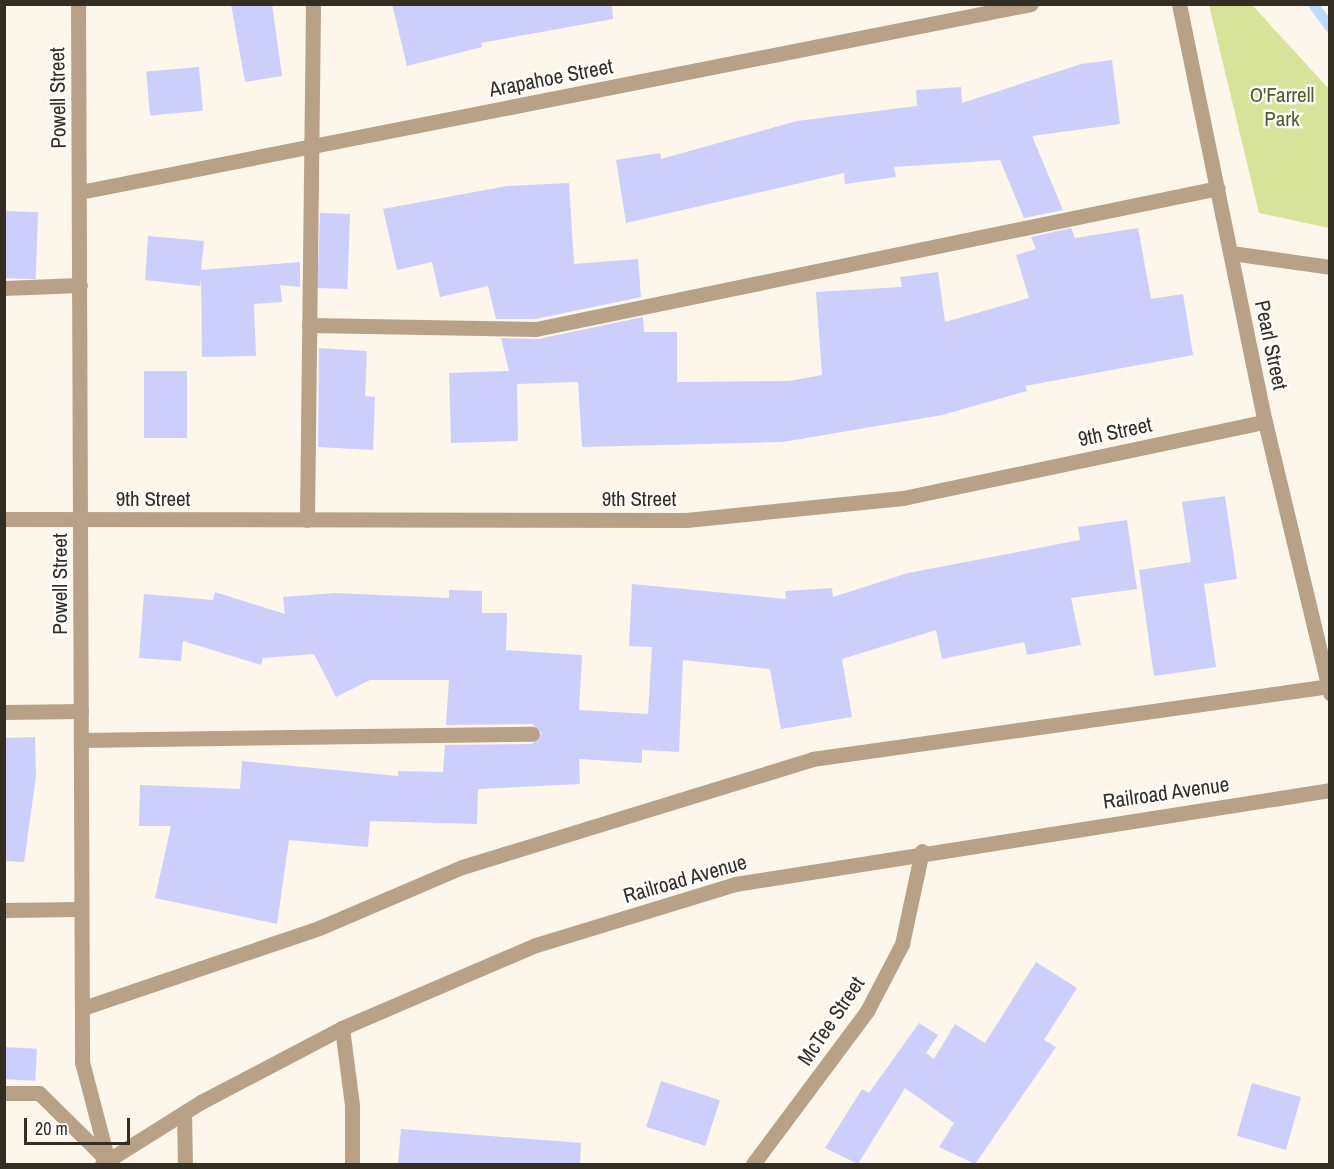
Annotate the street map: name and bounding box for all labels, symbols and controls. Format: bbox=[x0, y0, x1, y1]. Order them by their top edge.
street label: Powell Street bbox=[45, 47, 71, 149]
street label: Arapahoe Street bbox=[487, 54, 615, 102]
park label: O'Farrell Park bbox=[1250, 82, 1314, 132]
street label: Pearl Street bbox=[1249, 298, 1293, 392]
street label: 9th Street bbox=[1076, 412, 1154, 452]
street label: 9th Street bbox=[116, 486, 190, 512]
street label: 9th Street bbox=[602, 486, 676, 512]
street label: Powell Street bbox=[47, 533, 73, 635]
street label: Railroad Avenue bbox=[1101, 772, 1231, 814]
street label: Railroad Avenue bbox=[620, 849, 750, 909]
street label: McTee Street bbox=[792, 972, 870, 1070]
scale bar bbox=[27, 1106, 134, 1144]
text: 20 m bbox=[35, 1116, 68, 1141]

